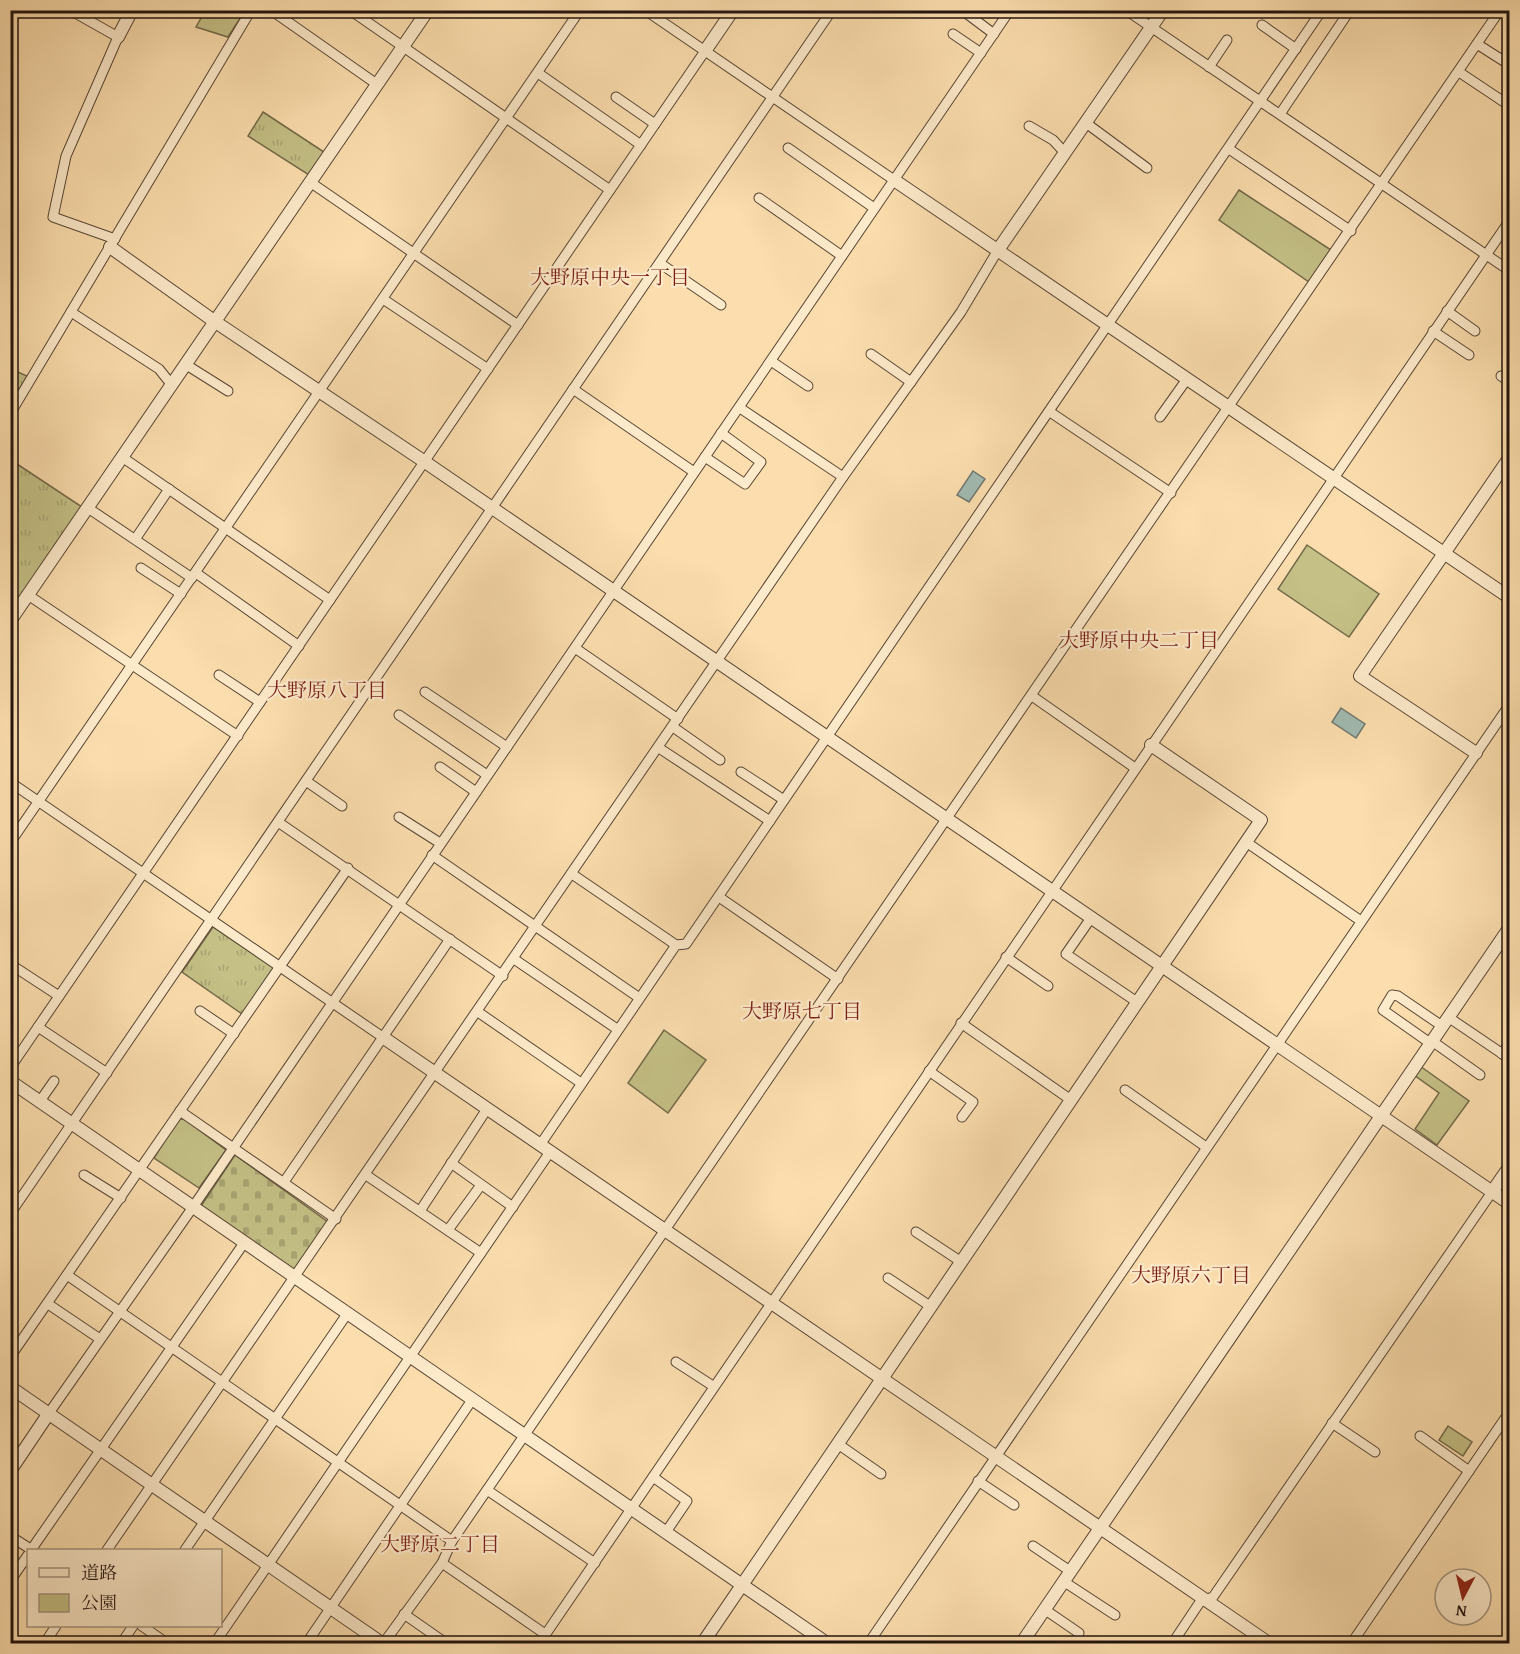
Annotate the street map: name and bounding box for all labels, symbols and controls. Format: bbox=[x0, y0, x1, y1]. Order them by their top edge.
district label: 大野原中央一丁目 bbox=[530, 262, 690, 291]
district label: 大野原中央二丁目 bbox=[1059, 625, 1219, 654]
district label: 大野原八丁目 bbox=[267, 675, 387, 704]
district label: 大野原七丁目 bbox=[742, 996, 862, 1025]
district label: 大野原六丁目 bbox=[1131, 1260, 1251, 1289]
district label: 大野原二丁目 bbox=[380, 1529, 500, 1558]
legend bbox=[27, 1549, 222, 1627]
text: 道路 bbox=[81, 1559, 117, 1586]
north arrow bbox=[1433, 1567, 1493, 1627]
text: 公園 bbox=[81, 1589, 117, 1616]
text: N bbox=[1454, 1599, 1468, 1624]

